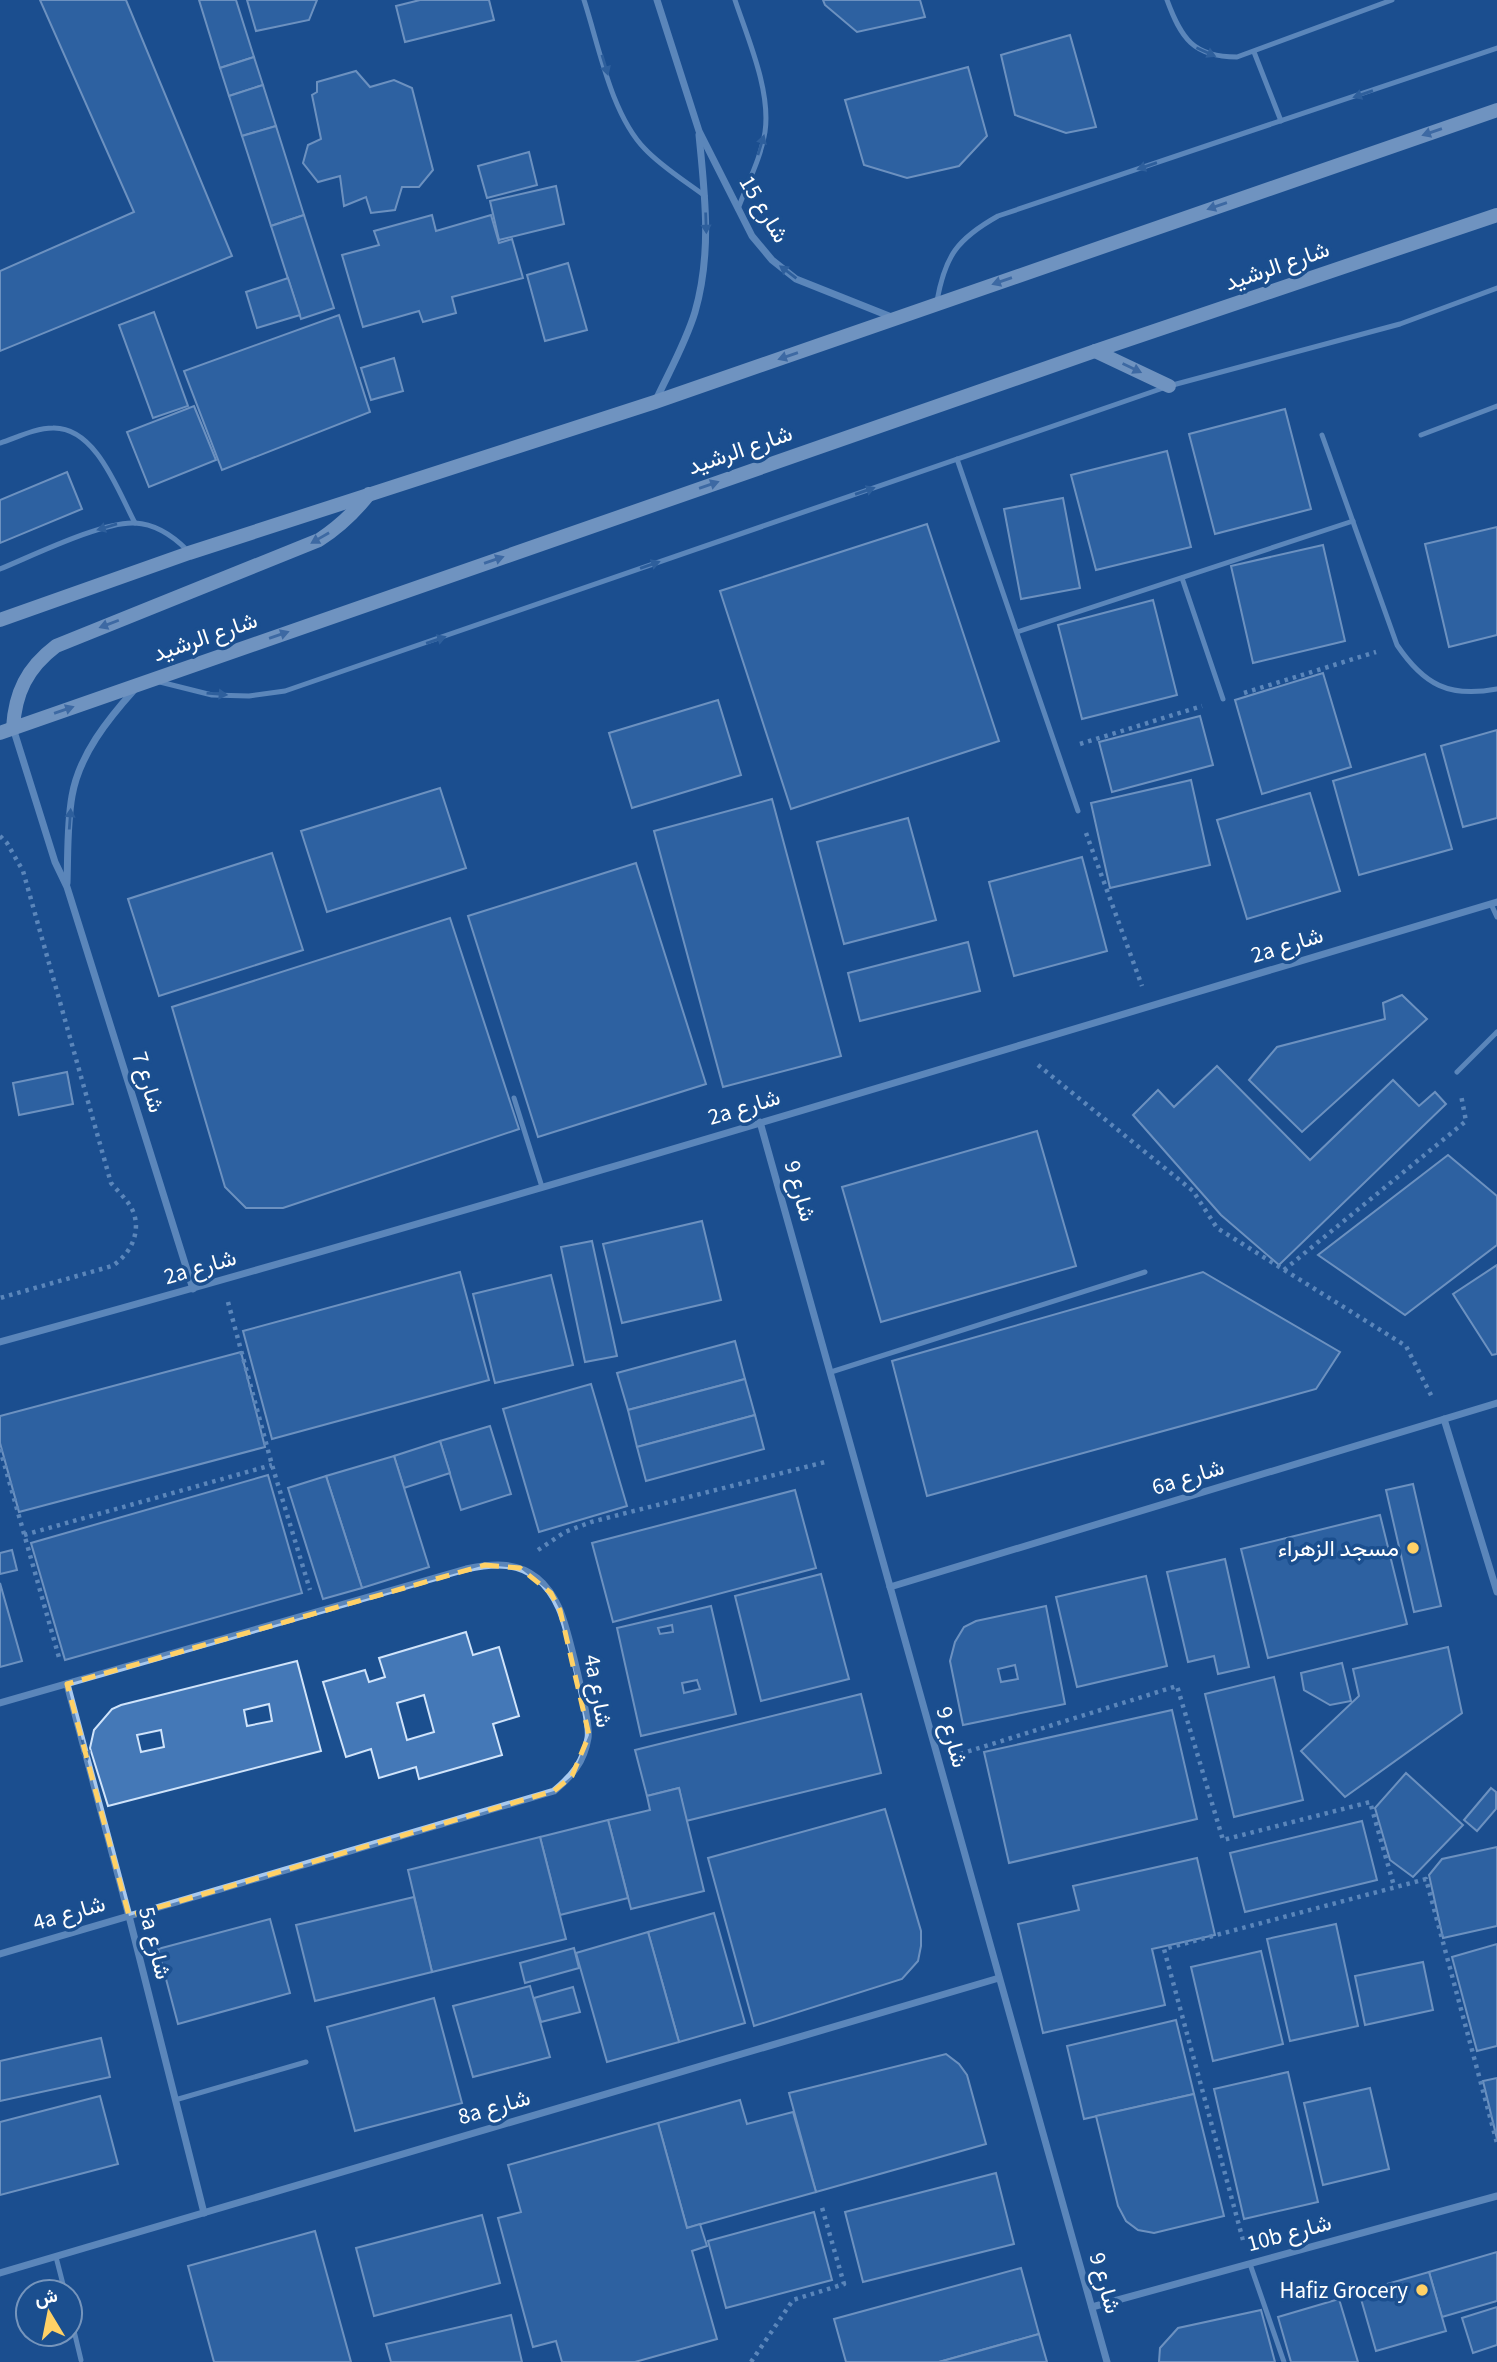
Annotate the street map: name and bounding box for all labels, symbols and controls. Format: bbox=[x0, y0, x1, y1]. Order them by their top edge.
one-way arrow bbox=[1196, 46, 1216, 58]
one-way arrow bbox=[600, 55, 610, 76]
one-way arrow bbox=[1352, 89, 1373, 100]
one-way arrow bbox=[1422, 127, 1443, 138]
one-way arrow bbox=[756, 134, 766, 155]
one-way arrow bbox=[1137, 161, 1158, 172]
street label: شارع 15 bbox=[731, 169, 797, 249]
one-way arrow bbox=[1207, 201, 1228, 212]
one-way arrow bbox=[700, 213, 711, 235]
street label: شارع الرشيد bbox=[1220, 233, 1334, 299]
one-way arrow bbox=[779, 265, 797, 280]
one-way arrow bbox=[992, 276, 1013, 287]
one-way arrow bbox=[777, 350, 798, 361]
one-way arrow bbox=[1122, 363, 1142, 374]
street label: شارع الرشيد bbox=[683, 417, 797, 483]
one-way arrow bbox=[698, 479, 719, 490]
one-way arrow bbox=[855, 485, 876, 496]
one-way arrow bbox=[96, 523, 117, 533]
one-way arrow bbox=[310, 532, 329, 544]
one-way arrow bbox=[483, 554, 504, 565]
one-way arrow bbox=[640, 559, 661, 570]
street label: شارع الرشيد bbox=[148, 604, 262, 670]
one-way arrow bbox=[99, 618, 120, 629]
one-way arrow bbox=[269, 629, 290, 640]
one-way arrow bbox=[425, 634, 446, 645]
one-way arrow bbox=[206, 689, 228, 700]
one-way arrow bbox=[54, 704, 75, 715]
one-way arrow bbox=[65, 807, 76, 829]
street label: 2a شارع bbox=[1247, 918, 1327, 972]
street label: شارع 7 bbox=[123, 1047, 173, 1117]
street label: 2a شارع bbox=[704, 1080, 784, 1134]
street label: شارع 9 bbox=[776, 1157, 824, 1225]
street label: 2a شارع bbox=[160, 1241, 240, 1293]
street label: 6a شارع bbox=[1148, 1450, 1228, 1504]
place label: مسجد الزهراء bbox=[1278, 1532, 1399, 1565]
marker: مسجد الزهراء bbox=[1405, 1540, 1421, 1556]
street label: 4a شارع bbox=[575, 1652, 621, 1730]
street label: شارع 9 bbox=[928, 1703, 976, 1771]
one-way arrow bbox=[80, 1740, 90, 1761]
street label: 4a شارع bbox=[29, 1887, 109, 1939]
street label: 5a شارع bbox=[130, 1903, 180, 1983]
street label: 8a شارع bbox=[454, 2081, 534, 2133]
street label: 10b شارع bbox=[1243, 2206, 1335, 2260]
street label: شارع 9 bbox=[1081, 2249, 1129, 2317]
place label: Hafiz Grocery bbox=[1280, 2274, 1408, 2307]
north arrow bbox=[14, 2278, 84, 2348]
text: ش bbox=[33, 2282, 60, 2313]
marker: Hafiz Grocery bbox=[1414, 2282, 1430, 2298]

